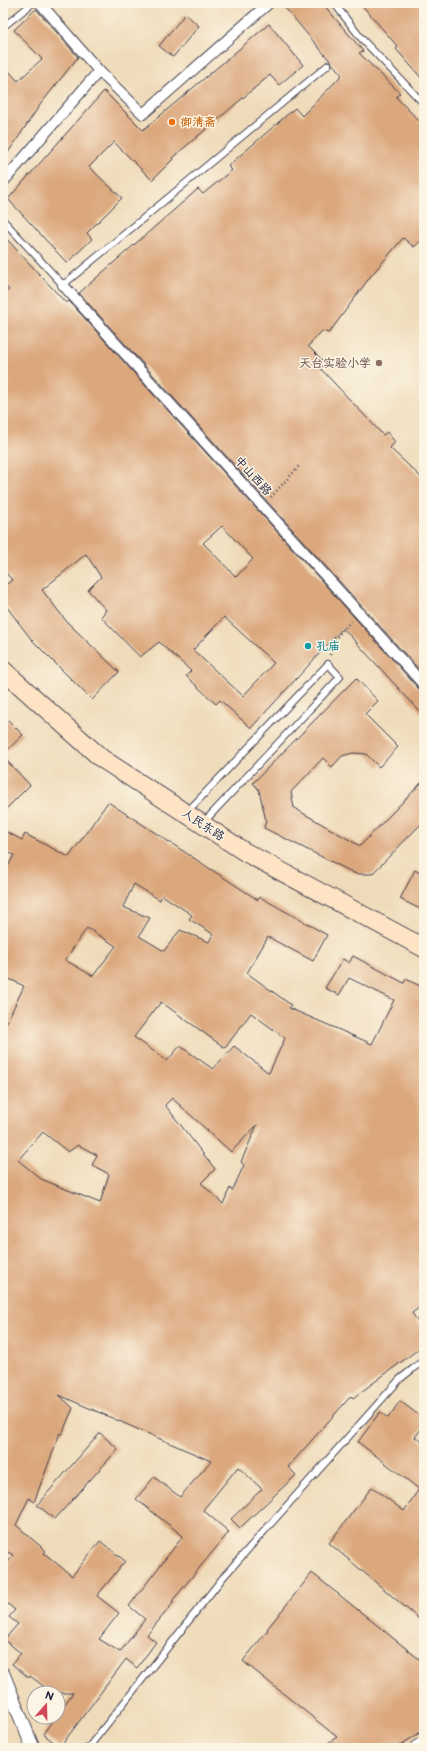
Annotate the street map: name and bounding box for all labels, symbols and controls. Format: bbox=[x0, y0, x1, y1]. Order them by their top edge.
place label: 御清斋 bbox=[180, 115, 216, 130]
marker: 御清斋 bbox=[167, 117, 177, 127]
place label: 天台实验小学 bbox=[299, 356, 371, 371]
marker: 天台实验小学 bbox=[374, 358, 384, 368]
street label: 中山西路 bbox=[231, 453, 275, 499]
place label: 孔庙 bbox=[316, 639, 340, 654]
marker: 孔庙 bbox=[303, 641, 313, 651]
street label: 人民东路 bbox=[179, 806, 227, 844]
north arrow bbox=[26, 1685, 66, 1725]
text: N bbox=[43, 1689, 55, 1704]

